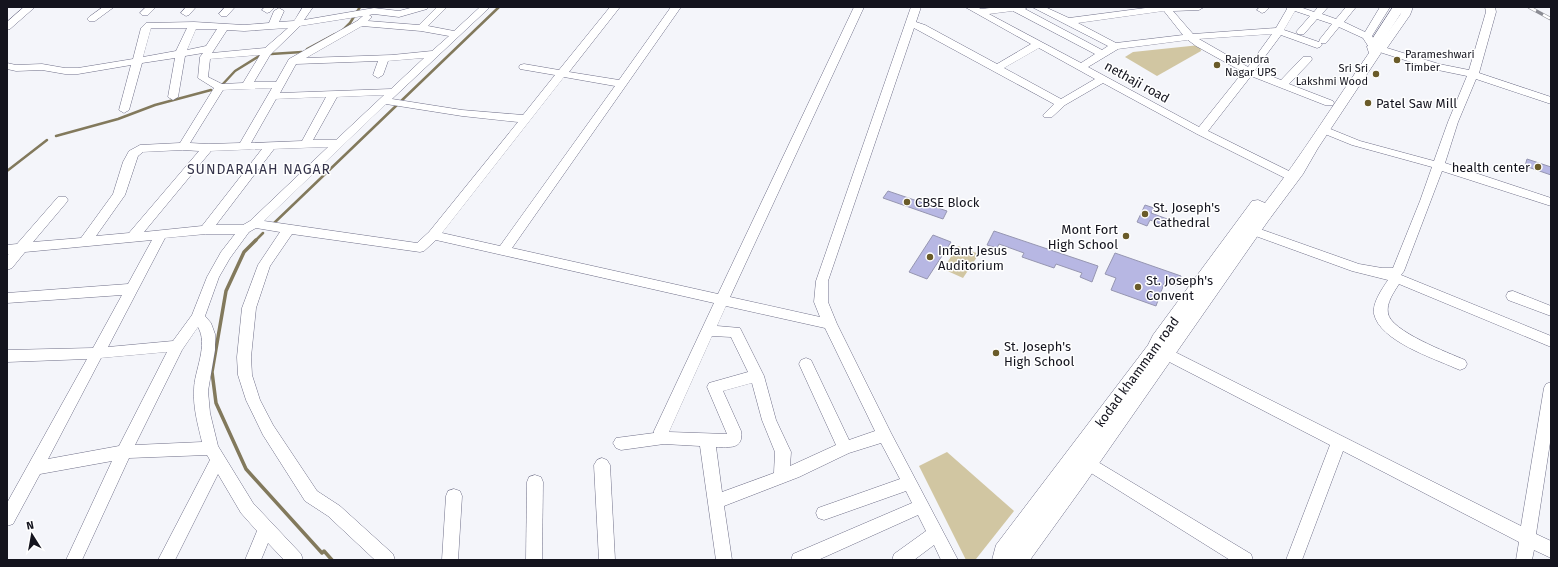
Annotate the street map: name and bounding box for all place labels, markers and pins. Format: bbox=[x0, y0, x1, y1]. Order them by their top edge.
place label: Parameshwari Timber bbox=[1405, 48, 1475, 74]
place label: Rajendra Nagar UPS bbox=[1225, 53, 1277, 79]
marker: Parameshwari Timber bbox=[1392, 55, 1402, 65]
marker: Rajendra Nagar UPS bbox=[1212, 60, 1222, 70]
place label: Sri Sri Lakshmi Wood bbox=[1296, 62, 1368, 88]
marker: Sri Sri Lakshmi Wood bbox=[1371, 69, 1381, 79]
place label: Patel Saw Mill bbox=[1376, 96, 1457, 111]
marker: Patel Saw Mill bbox=[1363, 98, 1373, 108]
place label: health center bbox=[1452, 160, 1530, 175]
marker: health center bbox=[1533, 162, 1543, 172]
place label: CBSE Block bbox=[915, 195, 980, 210]
marker: CBSE Block bbox=[902, 197, 912, 207]
place label: St. Joseph's Cathedral bbox=[1153, 200, 1220, 230]
marker: St. Joseph's Cathedral bbox=[1140, 209, 1150, 219]
place label: Mont Fort High School bbox=[1048, 222, 1118, 252]
marker: Mont Fort High School bbox=[1121, 231, 1131, 241]
place label: Infant Jesus Auditorium bbox=[938, 243, 1007, 273]
marker: Infant Jesus Auditorium bbox=[925, 252, 935, 262]
place label: St. Joseph's Convent bbox=[1146, 273, 1213, 303]
marker: St. Joseph's Convent bbox=[1133, 282, 1143, 292]
place label: St. Joseph's High School bbox=[1004, 339, 1074, 369]
marker: St. Joseph's High School bbox=[991, 348, 1001, 358]

